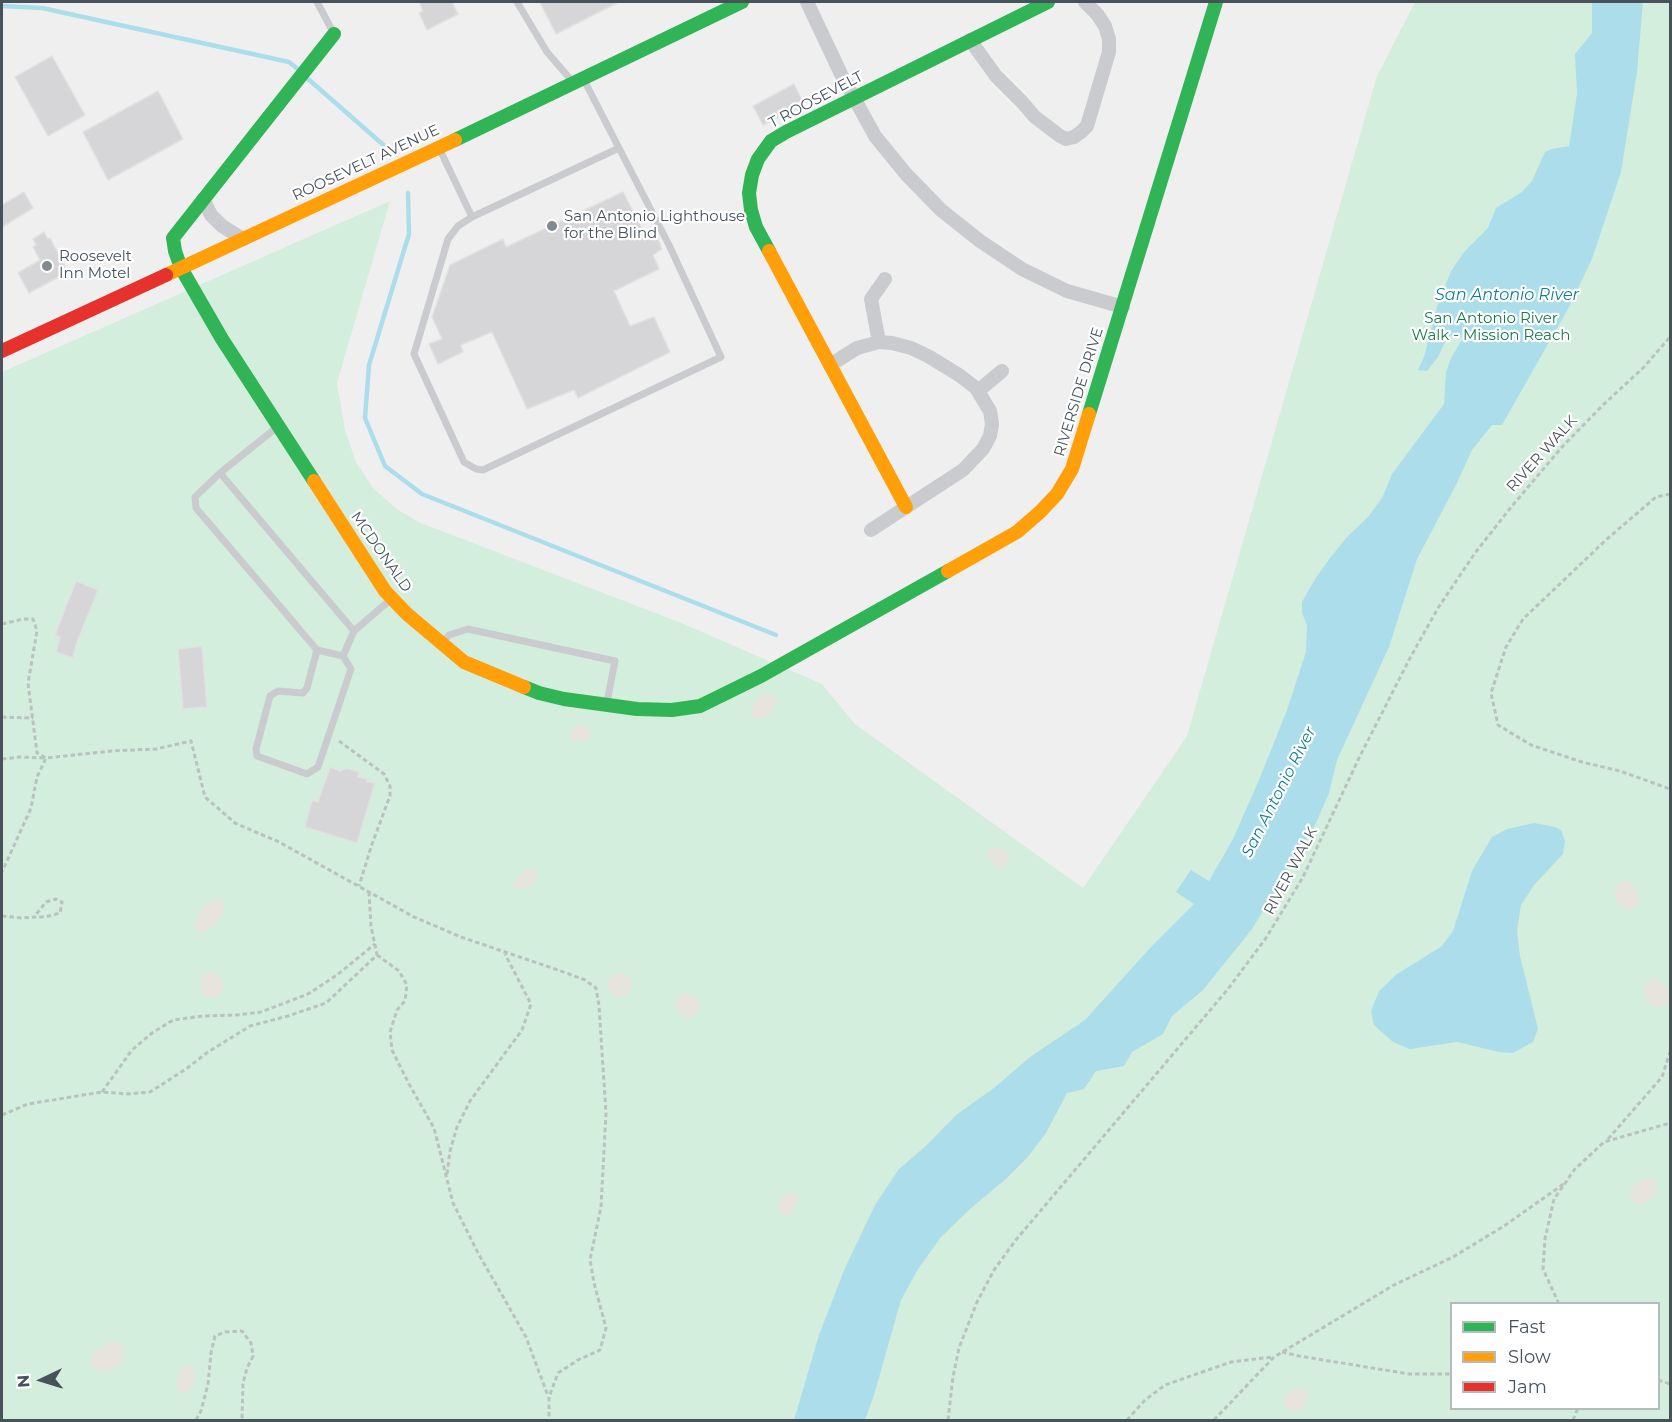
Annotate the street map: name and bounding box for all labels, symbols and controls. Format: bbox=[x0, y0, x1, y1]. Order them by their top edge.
street label: T ROOSEVELT bbox=[766, 68, 866, 132]
street label: ROOSEVELT AVENUE bbox=[290, 121, 442, 205]
place label: San Antonio Lighthouse for the Blind bbox=[564, 208, 745, 243]
marker: San Antonio Lighthouse for the Blind bbox=[545, 219, 559, 233]
place label: Roosevelt Inn Motel bbox=[59, 248, 132, 283]
marker: Roosevelt Inn Motel bbox=[40, 259, 54, 273]
water label: San Antonio River bbox=[1435, 285, 1579, 305]
park label: San Antonio River Walk - Mission Reach bbox=[1412, 310, 1570, 345]
street label: RIVERSIDE DRIVE bbox=[1051, 325, 1107, 459]
street label: RIVER WALK bbox=[1503, 412, 1581, 496]
street label: MCDONALD bbox=[347, 508, 415, 596]
water label: San Antonio River bbox=[1238, 724, 1320, 860]
street label: RIVER WALK bbox=[1260, 824, 1322, 918]
legend bbox=[1450, 1302, 1660, 1410]
text: Fast bbox=[1508, 1316, 1546, 1338]
text: Slow bbox=[1508, 1346, 1551, 1368]
north arrow bbox=[12, 1350, 72, 1410]
text: N bbox=[14, 1374, 33, 1388]
text: Jam bbox=[1508, 1376, 1547, 1398]

